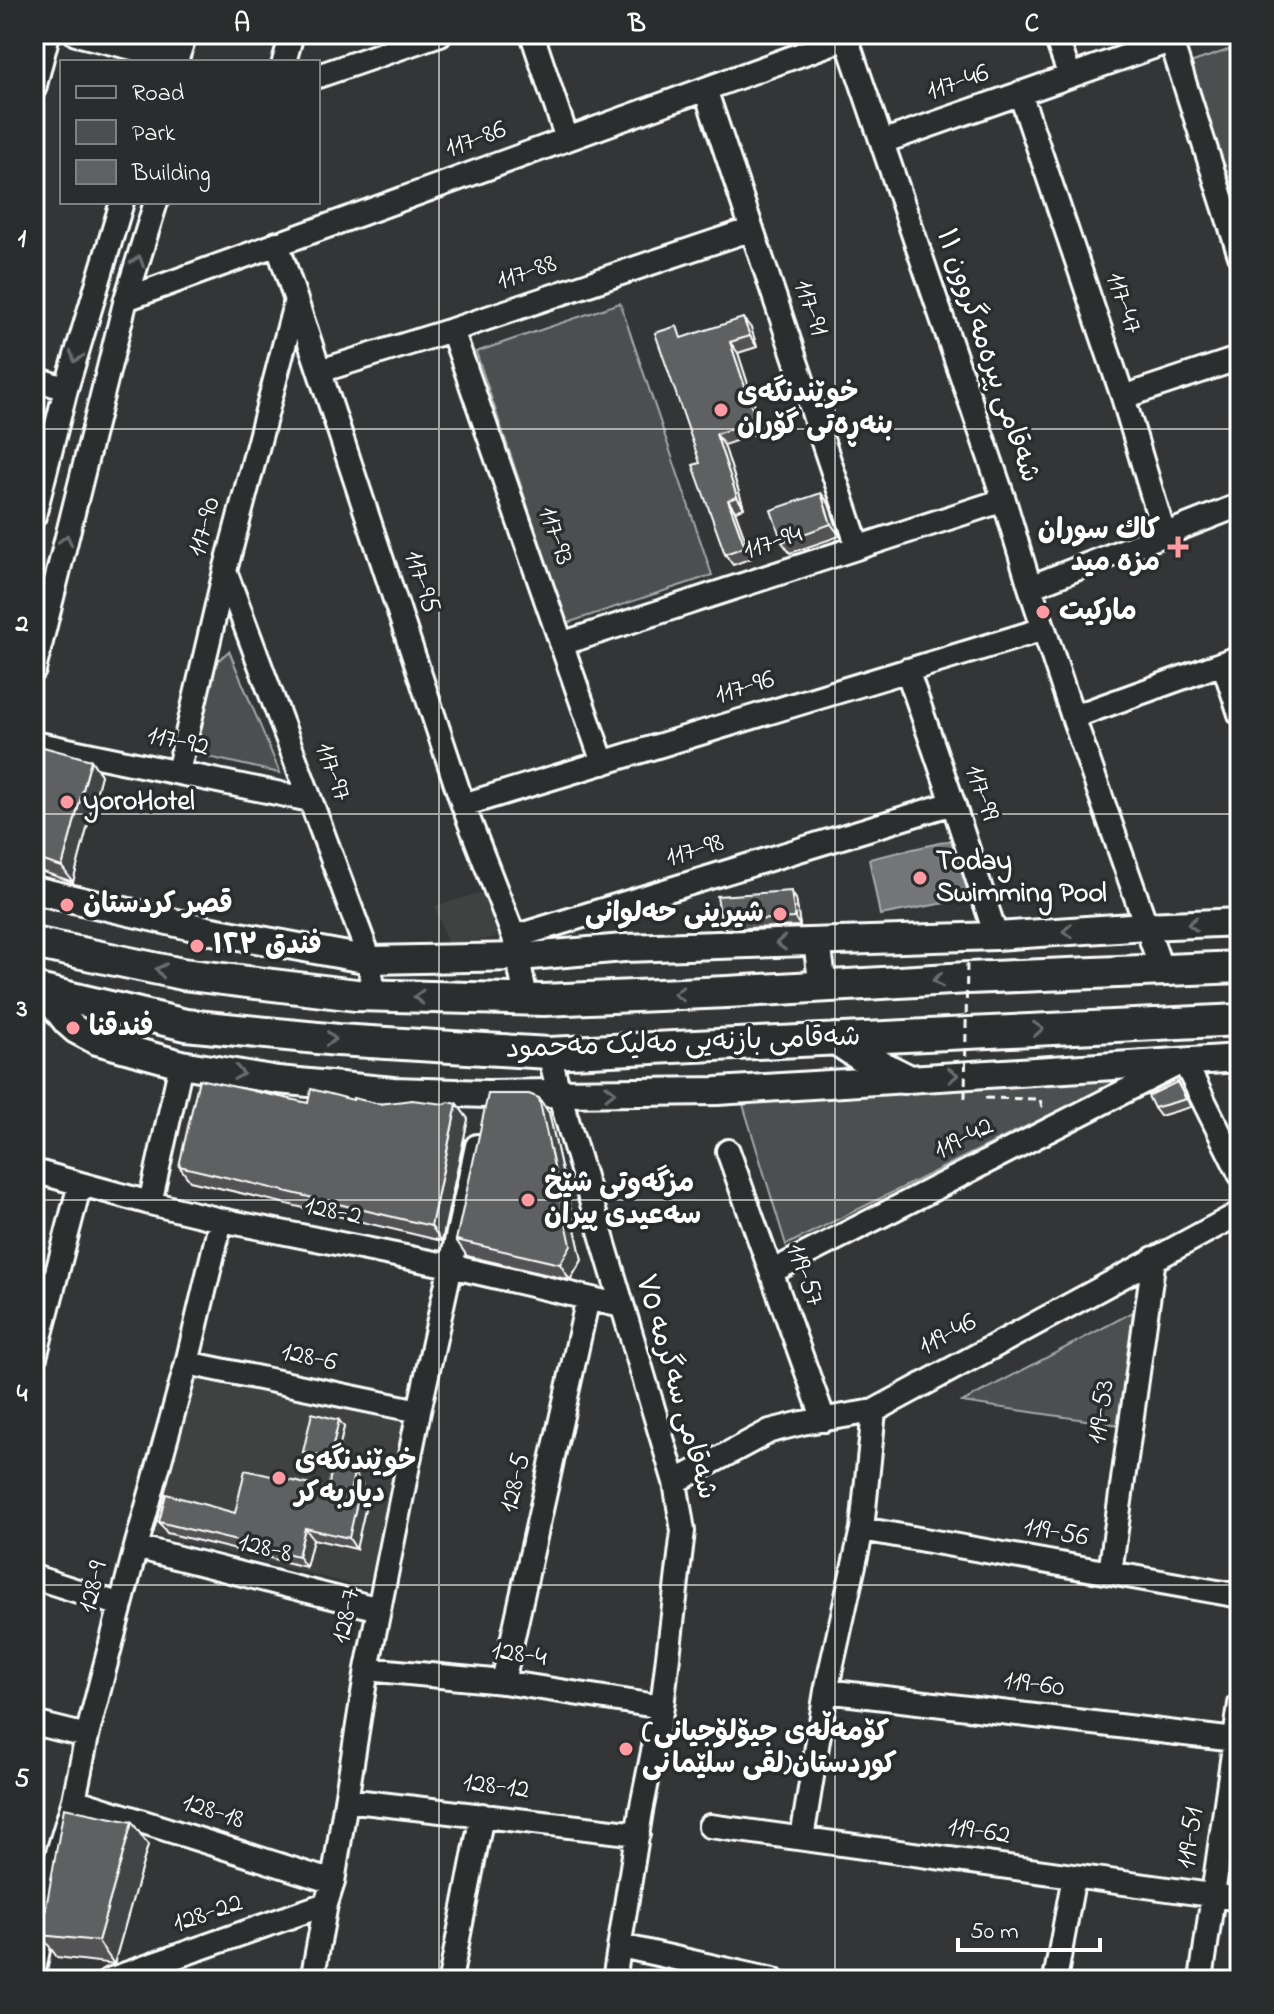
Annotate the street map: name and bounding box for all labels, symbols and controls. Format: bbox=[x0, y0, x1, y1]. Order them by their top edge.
text: A bbox=[234, 6, 250, 44]
text: B bbox=[627, 6, 646, 44]
text: C bbox=[1025, 6, 1039, 44]
street label: 117-46 bbox=[921, 53, 995, 113]
legend bbox=[60, 60, 320, 204]
text: Road bbox=[132, 77, 185, 112]
street label: 117-86 bbox=[440, 110, 512, 170]
text: Park bbox=[132, 117, 176, 152]
text: Building bbox=[131, 157, 211, 192]
text: 1 bbox=[18, 221, 27, 259]
street label: شەقامی پیرەمەگروون ١١ bbox=[924, 223, 1050, 489]
street label: 117-88 bbox=[492, 244, 562, 302]
one-way arrow bbox=[129, 254, 145, 268]
street label: 117-47 bbox=[1093, 267, 1153, 340]
street label: 117-91 bbox=[781, 274, 839, 342]
one-way arrow bbox=[69, 350, 85, 364]
place label: خوێندنگەی بنەڕەتی گۆران bbox=[737, 374, 893, 447]
marker: خوێندنگەی بنەڕەتی گۆران bbox=[712, 401, 730, 419]
street label: 117-90 bbox=[177, 493, 233, 561]
street label: 117-93 bbox=[526, 501, 584, 571]
place label: كاك سوران مزه ميد bbox=[1038, 511, 1161, 584]
street label: 117-94 bbox=[738, 514, 808, 572]
one-way arrow bbox=[57, 533, 74, 547]
marker: كاك سوران مزه ميد bbox=[1167, 536, 1189, 558]
street label: 117-95 bbox=[392, 545, 450, 619]
place label: ماركيت bbox=[1059, 592, 1137, 633]
marker: ماركيت bbox=[1034, 603, 1052, 621]
text: 2 bbox=[15, 606, 29, 644]
street label: 117-96 bbox=[710, 660, 780, 716]
street label: 117-92 bbox=[143, 715, 213, 769]
street label: 117-97 bbox=[303, 737, 362, 808]
street label: 117-99 bbox=[952, 760, 1010, 827]
place label: yoroHotel bbox=[83, 782, 195, 823]
marker: yoroHotel bbox=[58, 793, 76, 811]
street label: 117-98 bbox=[661, 823, 729, 879]
place label: Today Swimming Pool bbox=[936, 842, 1107, 916]
marker: Today Swimming Pool bbox=[911, 869, 929, 887]
place label: قصر كردستان bbox=[83, 885, 233, 926]
place label: شیرینی ‌حەلوانی bbox=[585, 894, 764, 935]
marker: قصر كردستان bbox=[58, 896, 76, 914]
marker: شیرینی ‌حەلوانی bbox=[771, 905, 789, 923]
one-way arrow bbox=[1186, 916, 1199, 933]
one-way arrow bbox=[1061, 922, 1074, 939]
place label: فندق ١٢٣ bbox=[213, 926, 322, 967]
one-way arrow bbox=[774, 934, 787, 951]
marker: فندق ١٢٣ bbox=[188, 937, 206, 955]
one-way arrow bbox=[154, 962, 168, 979]
one-way arrow bbox=[931, 971, 944, 988]
one-way arrow bbox=[672, 986, 685, 1003]
one-way arrow bbox=[412, 988, 425, 1005]
text: 3 bbox=[16, 991, 28, 1029]
place label: فندقنا bbox=[89, 1008, 153, 1049]
street label: شەقامی بازنەیی مەلیک مەحمود bbox=[505, 1017, 861, 1071]
marker: فندقنا bbox=[64, 1019, 82, 1037]
one-way arrow bbox=[1032, 1021, 1045, 1038]
one-way arrow bbox=[325, 1030, 338, 1047]
one-way arrow bbox=[232, 1064, 246, 1081]
one-way arrow bbox=[947, 1067, 960, 1084]
one-way arrow bbox=[604, 1083, 617, 1101]
street label: 119-42 bbox=[927, 1107, 1001, 1171]
place label: مزگەوتی شێخ سەعیدی پیران bbox=[544, 1164, 701, 1237]
street label: 128-2 bbox=[301, 1186, 365, 1238]
marker: مزگەوتی شێخ سەعیدی پیران bbox=[519, 1191, 537, 1209]
street label: 119-57 bbox=[774, 1238, 834, 1313]
street label: شەقامی سەگرمە ٧٥ bbox=[623, 1269, 727, 1505]
street label: 119-46 bbox=[912, 1303, 984, 1367]
street label: 128-6 bbox=[277, 1332, 341, 1384]
text: 4 bbox=[17, 1376, 28, 1414]
street label: 119-53 bbox=[1077, 1377, 1127, 1447]
place label: خوێندنگەی دیاربەکر bbox=[292, 1442, 416, 1515]
street label: 128-5 bbox=[489, 1449, 543, 1517]
marker: خوێندنگەی دیاربەکر bbox=[270, 1469, 288, 1487]
street label: 119-56 bbox=[1020, 1507, 1092, 1559]
street label: 128-8 bbox=[234, 1523, 296, 1575]
street label: 128-9 bbox=[68, 1556, 120, 1617]
street label: 128-7 bbox=[322, 1584, 372, 1647]
street label: 128-4 bbox=[489, 1631, 550, 1679]
street label: 119-60 bbox=[1001, 1661, 1067, 1709]
place label: (کۆمەڵەی جیۆلۆجیانی کوردستان(لقی سلێمانی bbox=[642, 1710, 897, 1786]
marker: (کۆمەڵەی جیۆلۆجیانی کوردستان(لقی سلێمانی bbox=[617, 1740, 635, 1758]
text: 5 bbox=[15, 1761, 30, 1799]
street label: 128-12 bbox=[460, 1763, 532, 1811]
street label: 128-18 bbox=[177, 1783, 249, 1841]
street label: 119-51 bbox=[1166, 1805, 1216, 1871]
street label: 119-62 bbox=[945, 1807, 1013, 1857]
street label: 128-22 bbox=[167, 1883, 249, 1945]
scale bar bbox=[958, 1902, 1100, 1952]
text: 50 m bbox=[970, 1915, 1019, 1950]

